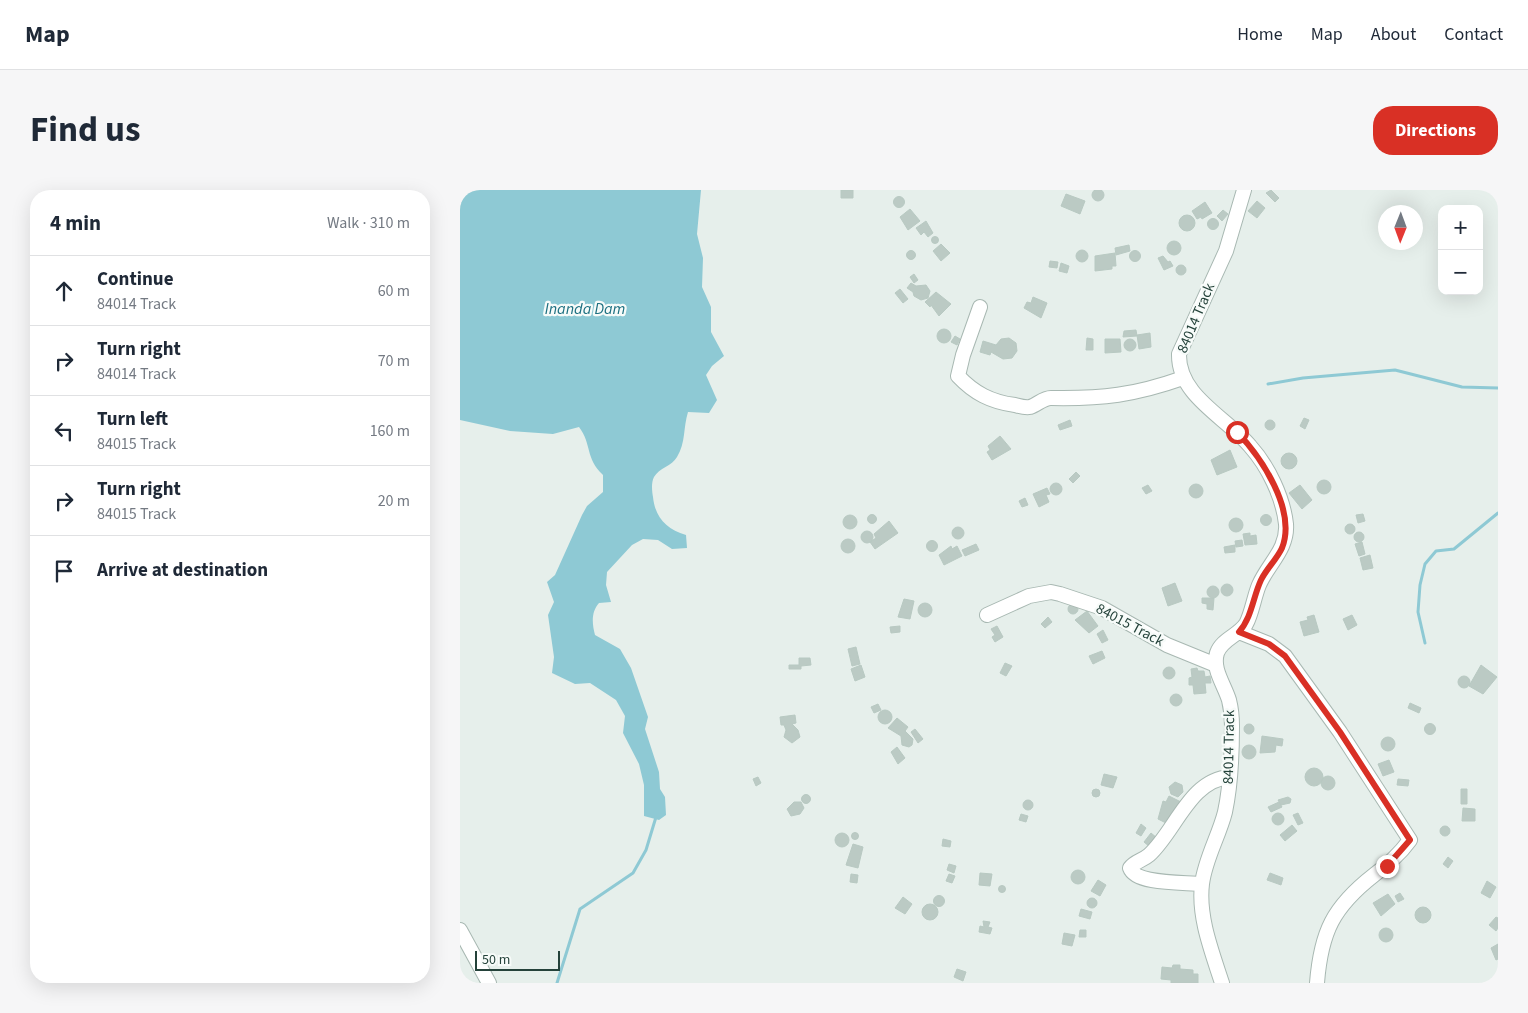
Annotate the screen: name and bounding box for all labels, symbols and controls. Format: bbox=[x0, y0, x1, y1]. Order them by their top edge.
text: Map bbox=[25, 17, 70, 52]
text: Home bbox=[1237, 22, 1283, 47]
text: Map bbox=[1311, 22, 1343, 47]
text: About bbox=[1371, 22, 1416, 47]
text: Contact bbox=[1444, 22, 1503, 47]
text: Find us bbox=[30, 105, 140, 155]
button: Directions bbox=[1373, 106, 1498, 155]
north arrow bbox=[1378, 205, 1423, 250]
map controls bbox=[1438, 205, 1483, 295]
button: + bbox=[1438, 205, 1483, 250]
text: 4 min bbox=[50, 208, 101, 238]
text: Walk · 310 m bbox=[327, 212, 410, 234]
button: − bbox=[1438, 250, 1483, 295]
text: Continue bbox=[97, 266, 174, 293]
icon: ahead bbox=[50, 277, 78, 305]
street label: 84014 Track bbox=[1172, 279, 1220, 356]
text: 60 m bbox=[378, 280, 410, 302]
text: 84014 Track bbox=[97, 293, 176, 315]
water label: Inanda Dam bbox=[545, 298, 625, 320]
text: Turn right bbox=[97, 336, 181, 363]
icon: right bbox=[50, 347, 78, 375]
text: 70 m bbox=[378, 350, 410, 372]
text: 84014 Track bbox=[97, 363, 176, 385]
text: Turn left bbox=[97, 406, 168, 433]
icon: left bbox=[50, 417, 78, 445]
text: 160 m bbox=[370, 420, 410, 442]
route start bbox=[1226, 421, 1249, 444]
text: 84015 Track bbox=[97, 433, 176, 455]
text: Turn right bbox=[97, 476, 181, 503]
icon: right bbox=[50, 487, 78, 515]
text: 20 m bbox=[378, 490, 410, 512]
text: 84015 Track bbox=[97, 503, 176, 525]
icon: arrive bbox=[50, 557, 78, 585]
text: Arrive at destination bbox=[97, 557, 268, 584]
street label: 84015 Track bbox=[1092, 598, 1168, 652]
street label: 84014 Track bbox=[1218, 709, 1240, 784]
route end bbox=[1376, 855, 1399, 878]
scale bar bbox=[475, 948, 560, 971]
text: 50 m bbox=[482, 950, 510, 970]

